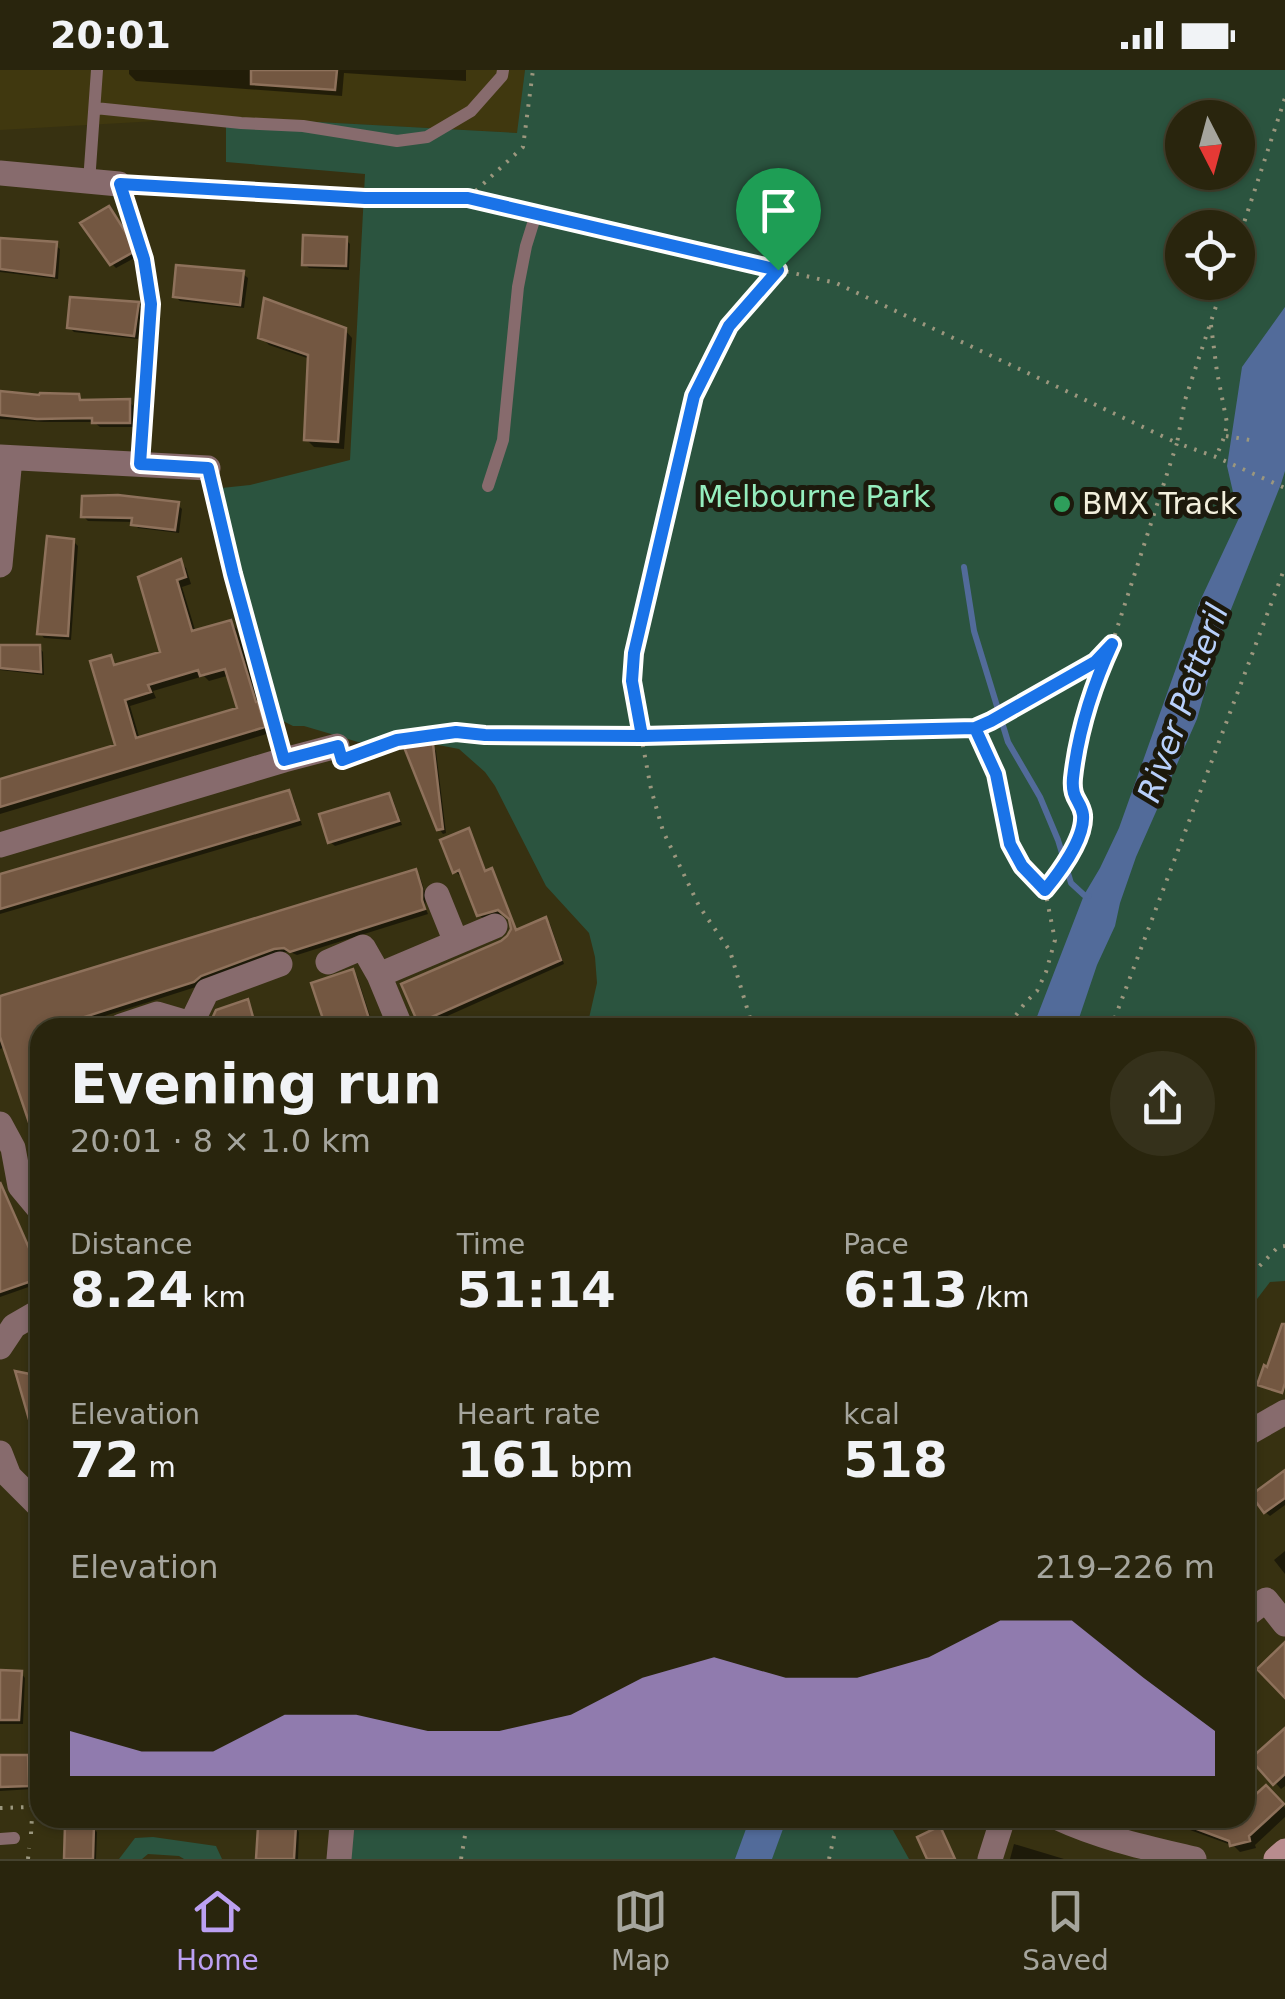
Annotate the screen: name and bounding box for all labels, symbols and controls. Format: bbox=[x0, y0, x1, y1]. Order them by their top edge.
text: 20:01 bbox=[50, 13, 171, 57]
north arrow bbox=[1165, 100, 1255, 190]
map controls bbox=[1165, 100, 1255, 300]
pin bbox=[736, 168, 821, 271]
icon: arrive bbox=[751, 183, 806, 238]
button: locate bbox=[1165, 210, 1255, 300]
park label: Melbourne Park bbox=[698, 479, 931, 514]
place label: BMX Track bbox=[1082, 486, 1238, 521]
marker: BMX Track bbox=[1051, 493, 1073, 515]
water label: River Petteril bbox=[1130, 599, 1236, 807]
button: share bbox=[1110, 1051, 1215, 1156]
text: Evening run bbox=[70, 1052, 442, 1116]
text: 20:01 · 8 × 1.0 km bbox=[70, 1122, 371, 1160]
text: Distance bbox=[70, 1228, 192, 1261]
text: Time bbox=[457, 1228, 525, 1261]
text: Pace bbox=[843, 1228, 909, 1261]
text: 8.24 bbox=[70, 1261, 193, 1319]
text: 51:14 bbox=[457, 1261, 616, 1319]
text: 6:13 bbox=[843, 1261, 968, 1319]
text: km bbox=[193, 1281, 246, 1314]
text: /km bbox=[968, 1281, 1030, 1314]
text: Elevation bbox=[70, 1398, 200, 1431]
text: Heart rate bbox=[457, 1398, 600, 1431]
text: kcal bbox=[843, 1398, 900, 1431]
text: 72 bbox=[70, 1431, 140, 1489]
text: 161 bbox=[457, 1431, 561, 1489]
text: 518 bbox=[843, 1431, 948, 1489]
text: m bbox=[140, 1451, 176, 1484]
text: bpm bbox=[561, 1451, 633, 1484]
text: Elevation bbox=[70, 1548, 219, 1586]
text: 219–226 m bbox=[1036, 1548, 1215, 1586]
tab: Home bbox=[176, 1884, 259, 1977]
tab: Map bbox=[611, 1884, 670, 1977]
tab: Saved bbox=[1022, 1884, 1109, 1977]

